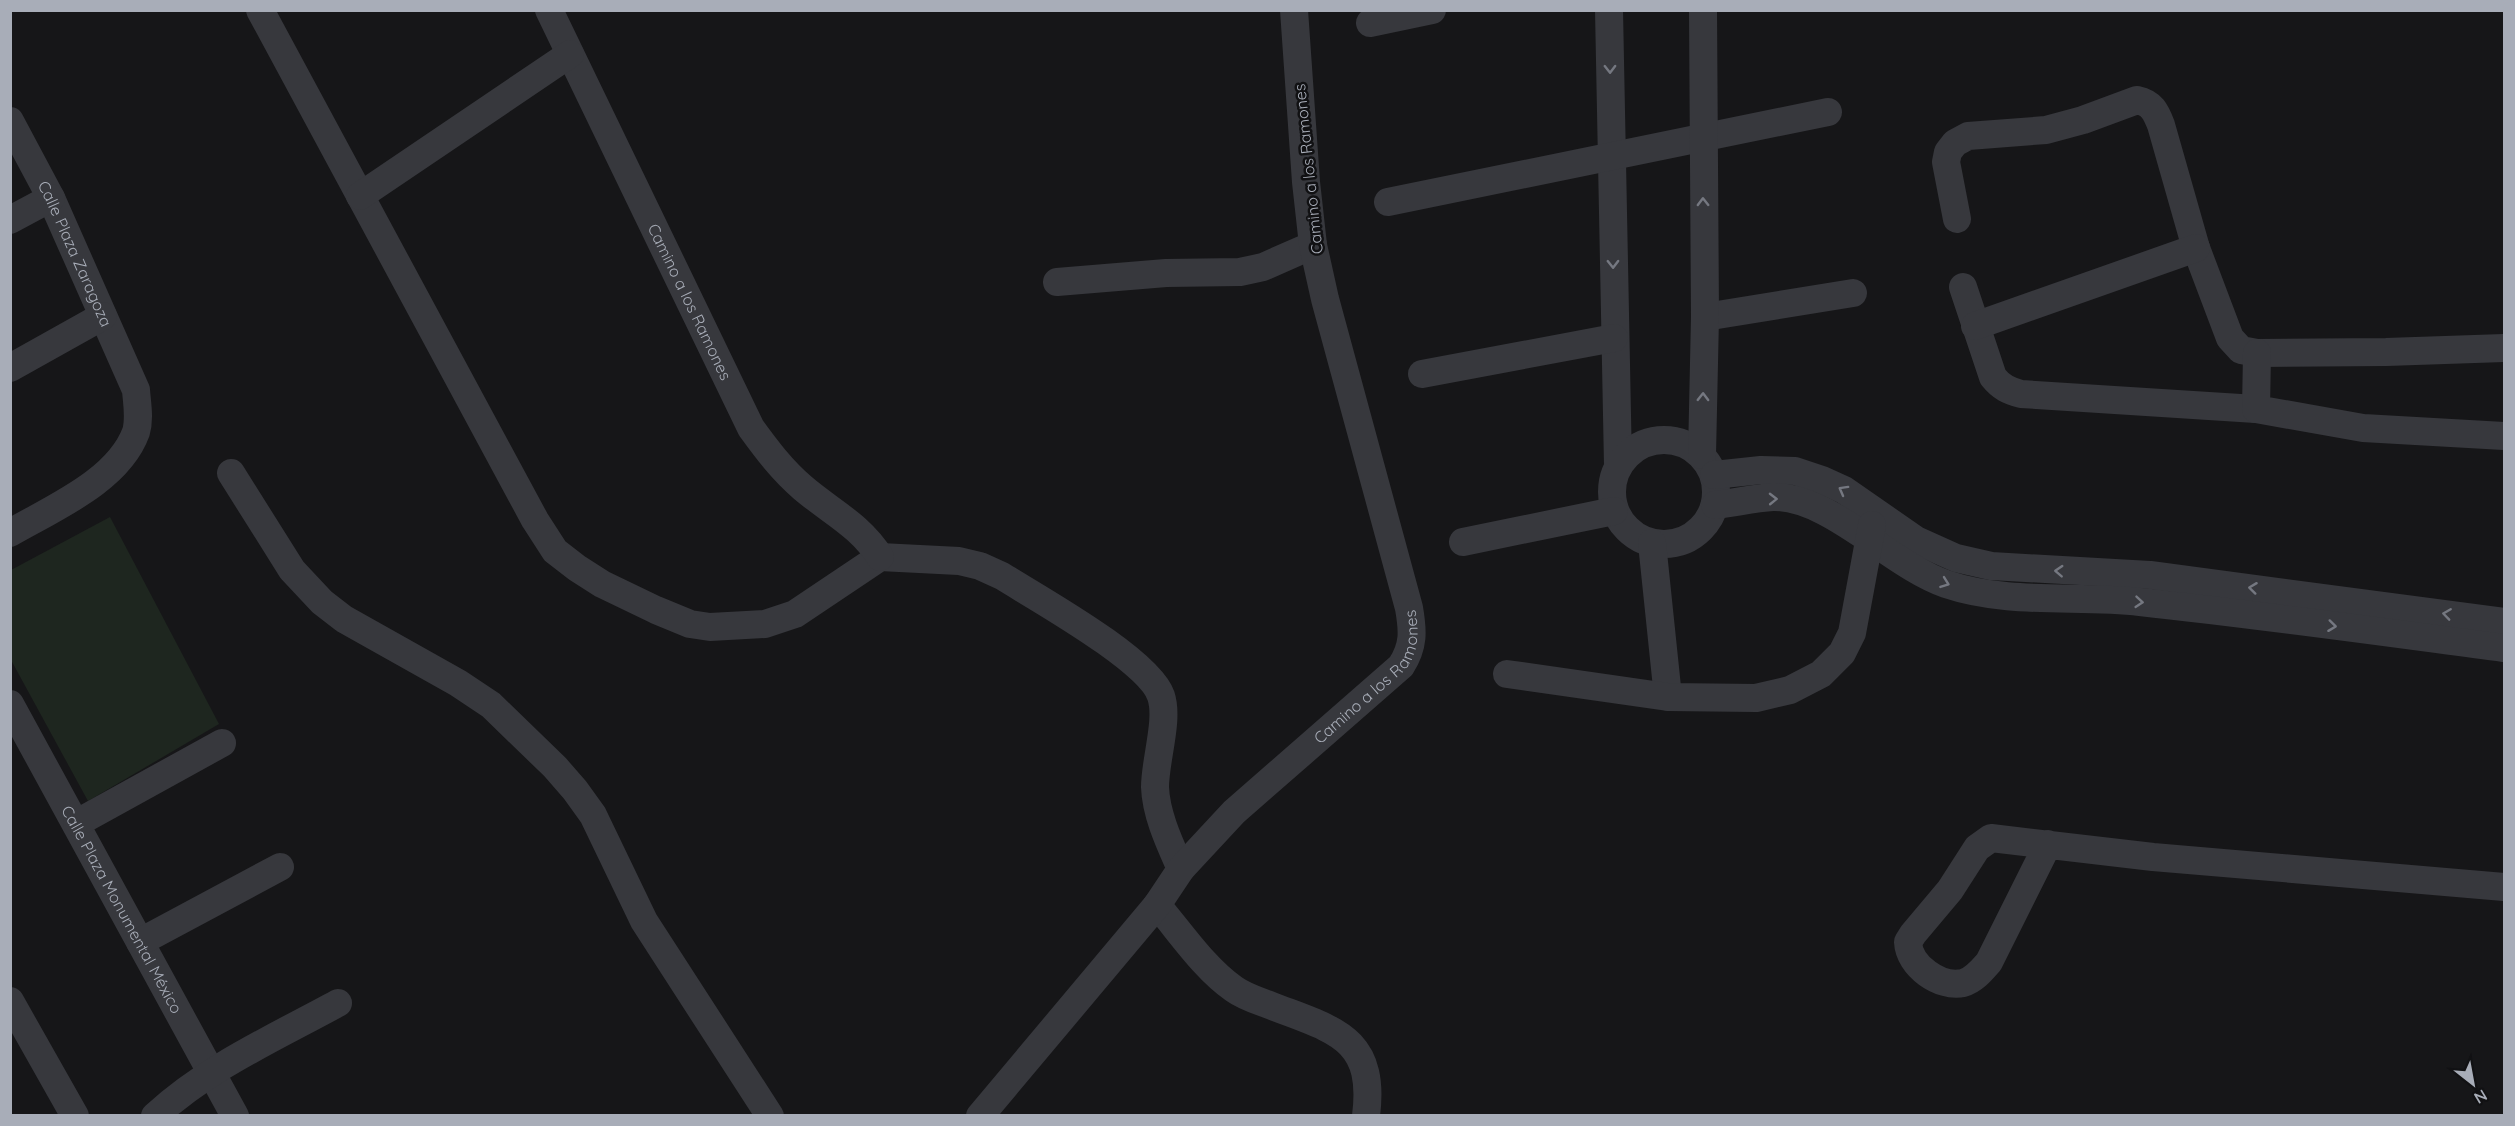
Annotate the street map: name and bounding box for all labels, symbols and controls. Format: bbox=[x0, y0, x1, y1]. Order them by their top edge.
one-way arrow bbox=[1604, 64, 1616, 73]
street label: Camino a los Ramones bbox=[1289, 83, 1327, 255]
street label: Calle Plaza Zaragoza bbox=[34, 177, 117, 330]
one-way arrow bbox=[1697, 197, 1710, 206]
street label: Camino a los Ramones bbox=[644, 220, 736, 383]
one-way arrow bbox=[1607, 259, 1619, 268]
one-way arrow bbox=[1697, 392, 1709, 401]
one-way arrow bbox=[1838, 486, 1849, 497]
one-way arrow bbox=[1768, 493, 1777, 505]
one-way arrow bbox=[2055, 564, 2064, 577]
one-way arrow bbox=[1940, 575, 1950, 588]
one-way arrow bbox=[2249, 582, 2258, 595]
one-way arrow bbox=[2134, 595, 2143, 608]
one-way arrow bbox=[2442, 608, 2451, 620]
street label: Camino a los Ramones bbox=[1309, 609, 1422, 748]
one-way arrow bbox=[2328, 619, 2337, 632]
street label: Calle Plaza Monumental México bbox=[57, 802, 187, 1017]
north arrow bbox=[2443, 1054, 2503, 1114]
text: N bbox=[2471, 1085, 2491, 1108]

